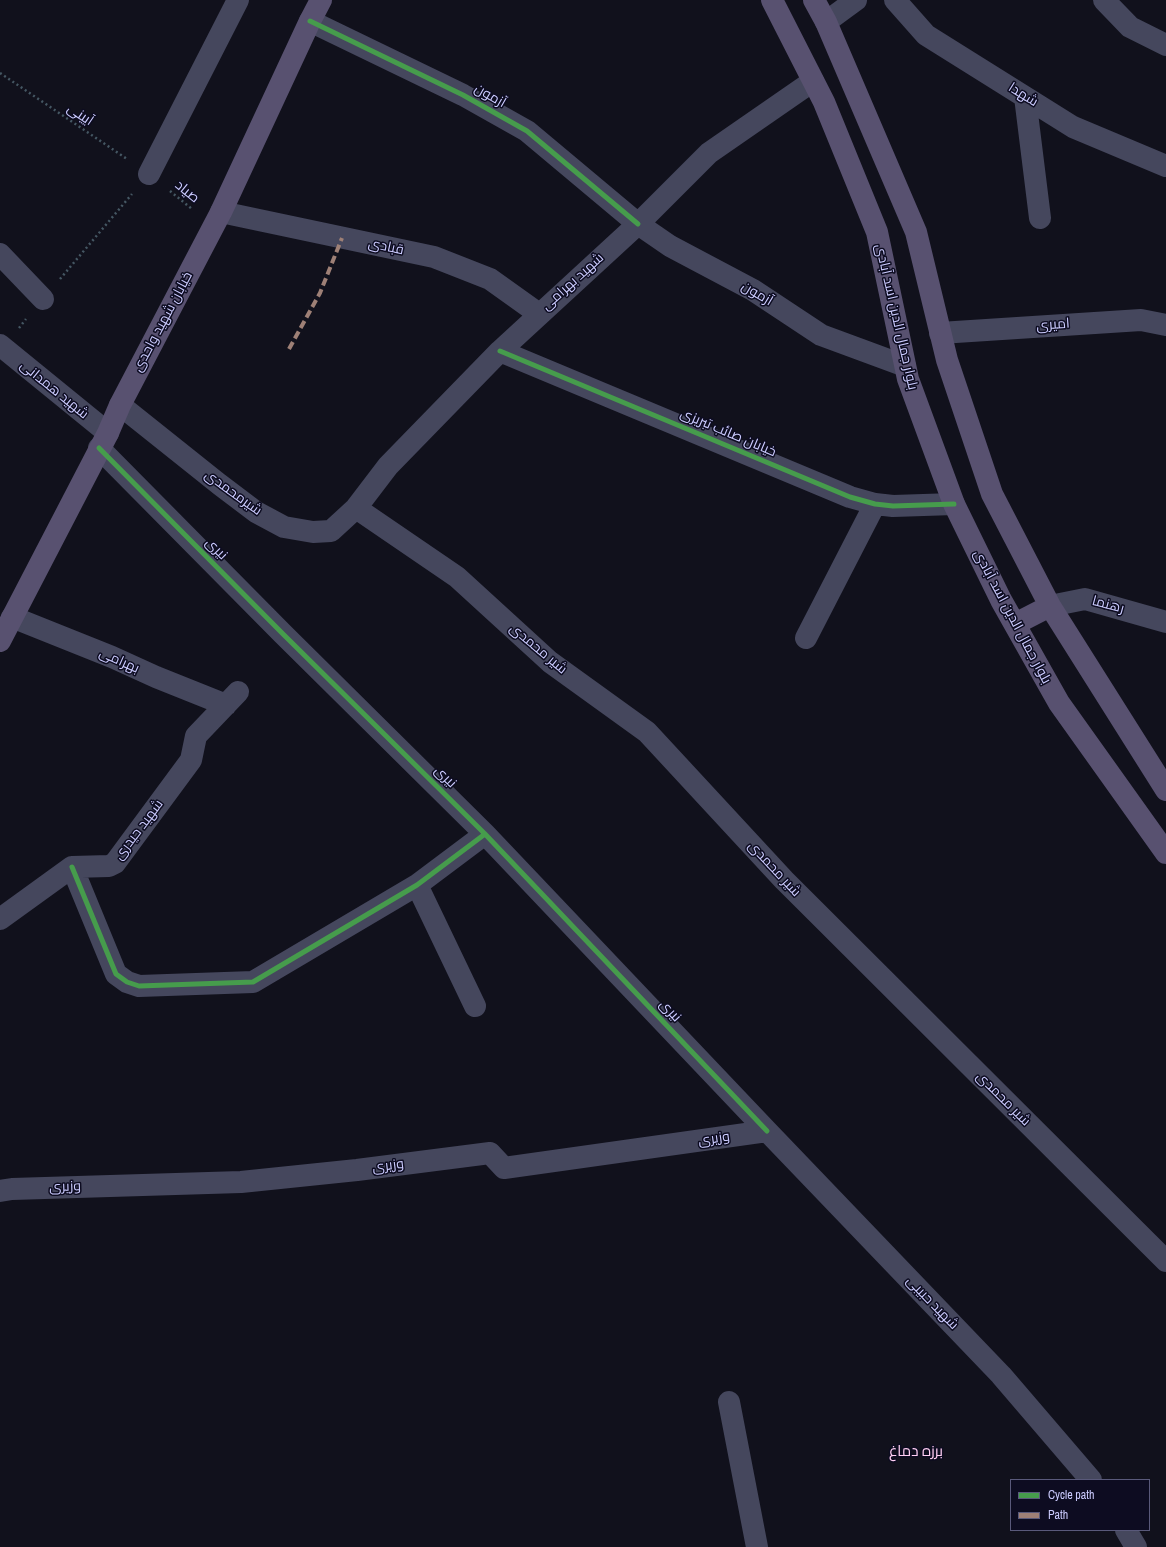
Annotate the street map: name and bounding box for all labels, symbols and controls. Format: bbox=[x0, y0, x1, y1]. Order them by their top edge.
street label: شهدا bbox=[1005, 79, 1041, 111]
street label: آزمون bbox=[471, 80, 509, 112]
street label: آیینی bbox=[64, 100, 96, 130]
street label: صیاد bbox=[171, 177, 203, 207]
street label: قبادی bbox=[367, 235, 405, 259]
street label: بلوار جمال الدین اسد آبادی bbox=[871, 242, 921, 392]
street label: شهید بهرامی bbox=[538, 250, 608, 314]
street label: خیابان شهید واحدی bbox=[129, 269, 197, 375]
street label: آزمون bbox=[738, 278, 776, 310]
street label: امیری bbox=[1036, 315, 1070, 335]
street label: شهید همدانی bbox=[16, 357, 92, 423]
street label: خیابان صائب تبریزی bbox=[677, 405, 779, 461]
street label: شیرمحمدی bbox=[201, 467, 265, 519]
street label: نیری bbox=[201, 534, 231, 564]
street label: بلوار جمال الدین اسد آبادی bbox=[970, 547, 1054, 687]
street label: رهنما bbox=[1090, 593, 1126, 617]
street label: شیر محمدی bbox=[506, 620, 570, 678]
street label: بهرامی bbox=[96, 645, 142, 677]
street label: نیری bbox=[430, 762, 460, 792]
street label: شهید حیدری bbox=[111, 797, 167, 863]
street label: شیر محمدی bbox=[744, 838, 804, 900]
street label: نیری bbox=[655, 996, 685, 1026]
street label: شیر محمدی bbox=[972, 1068, 1034, 1130]
street label: وزیری bbox=[697, 1128, 731, 1150]
street label: وزیری bbox=[371, 1156, 405, 1176]
street label: وزیری bbox=[49, 1178, 81, 1196]
street label: شهید حبیبی bbox=[902, 1273, 962, 1333]
district label: برزه دماغ bbox=[889, 1443, 943, 1461]
legend bbox=[1010, 1479, 1150, 1531]
text: Cycle path bbox=[1048, 1487, 1095, 1503]
text: Path bbox=[1048, 1507, 1068, 1523]

